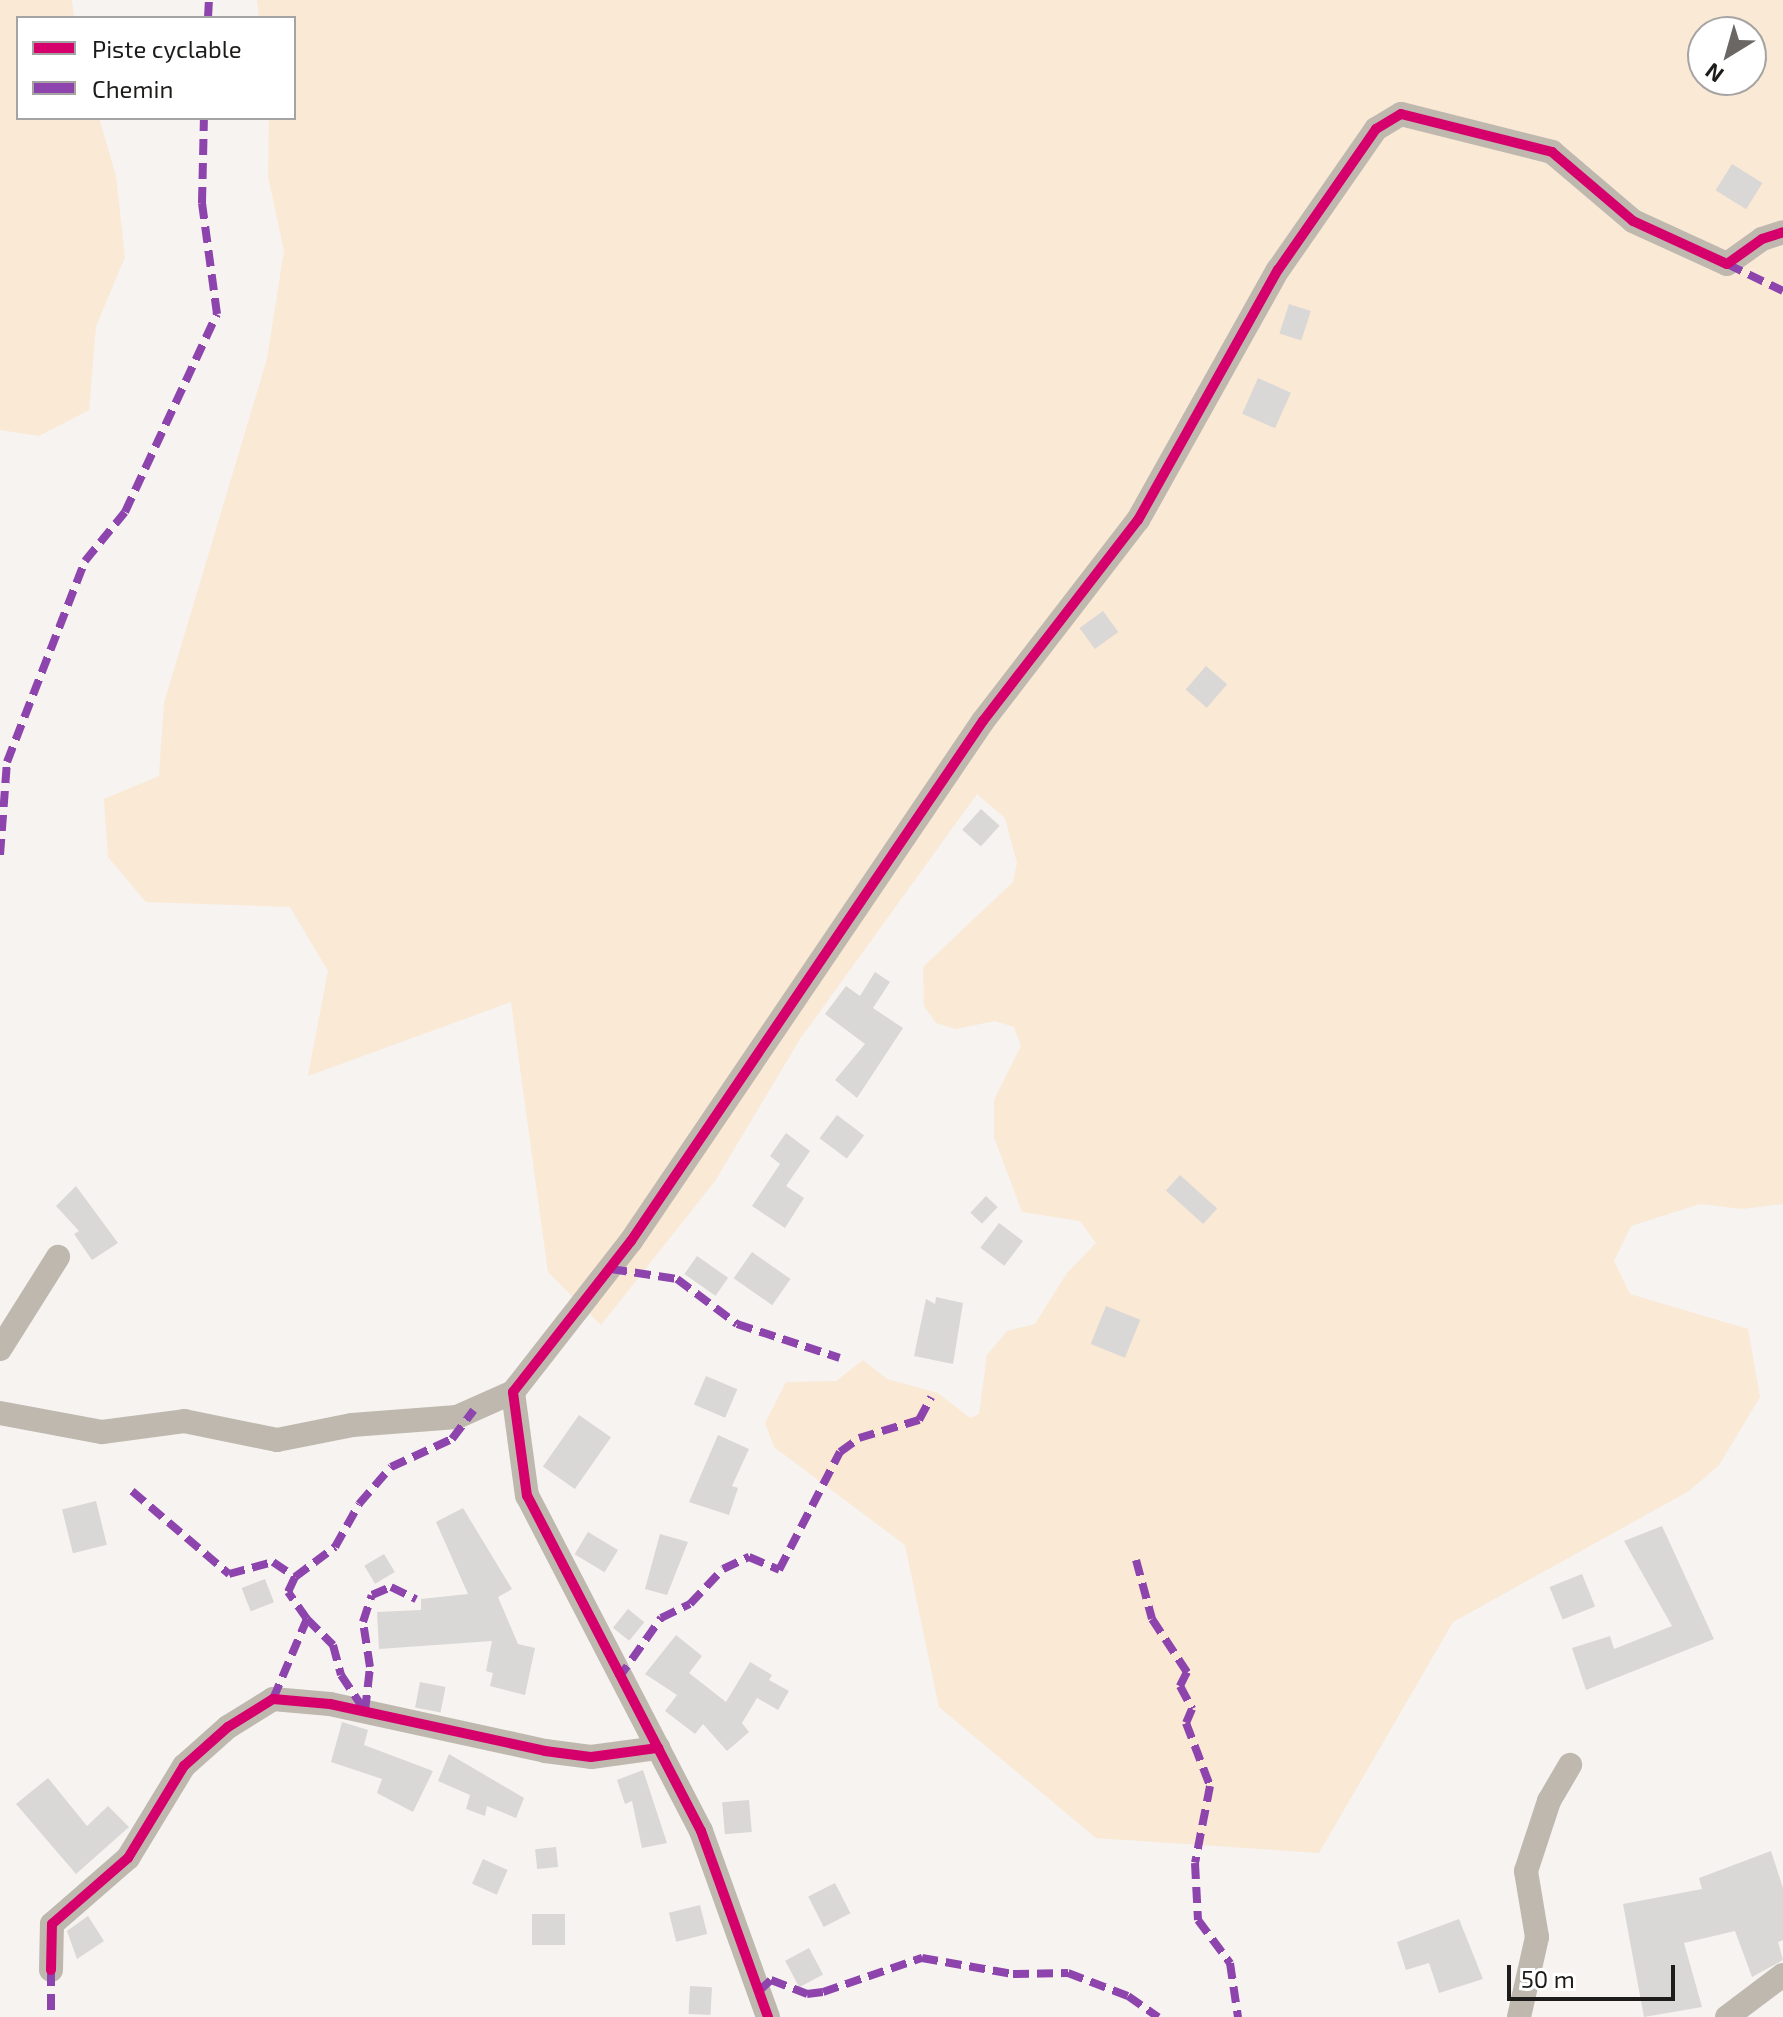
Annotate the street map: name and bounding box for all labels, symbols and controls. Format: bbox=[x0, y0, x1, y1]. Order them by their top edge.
legend bbox=[16, 16, 296, 120]
north arrow bbox=[1687, 16, 1767, 96]
text: Piste cyclable bbox=[92, 34, 242, 63]
text: N bbox=[1700, 58, 1728, 89]
text: Chemin bbox=[92, 74, 173, 103]
scale bar bbox=[1511, 1949, 1679, 1999]
text: 50 m bbox=[1521, 1964, 1575, 1993]

